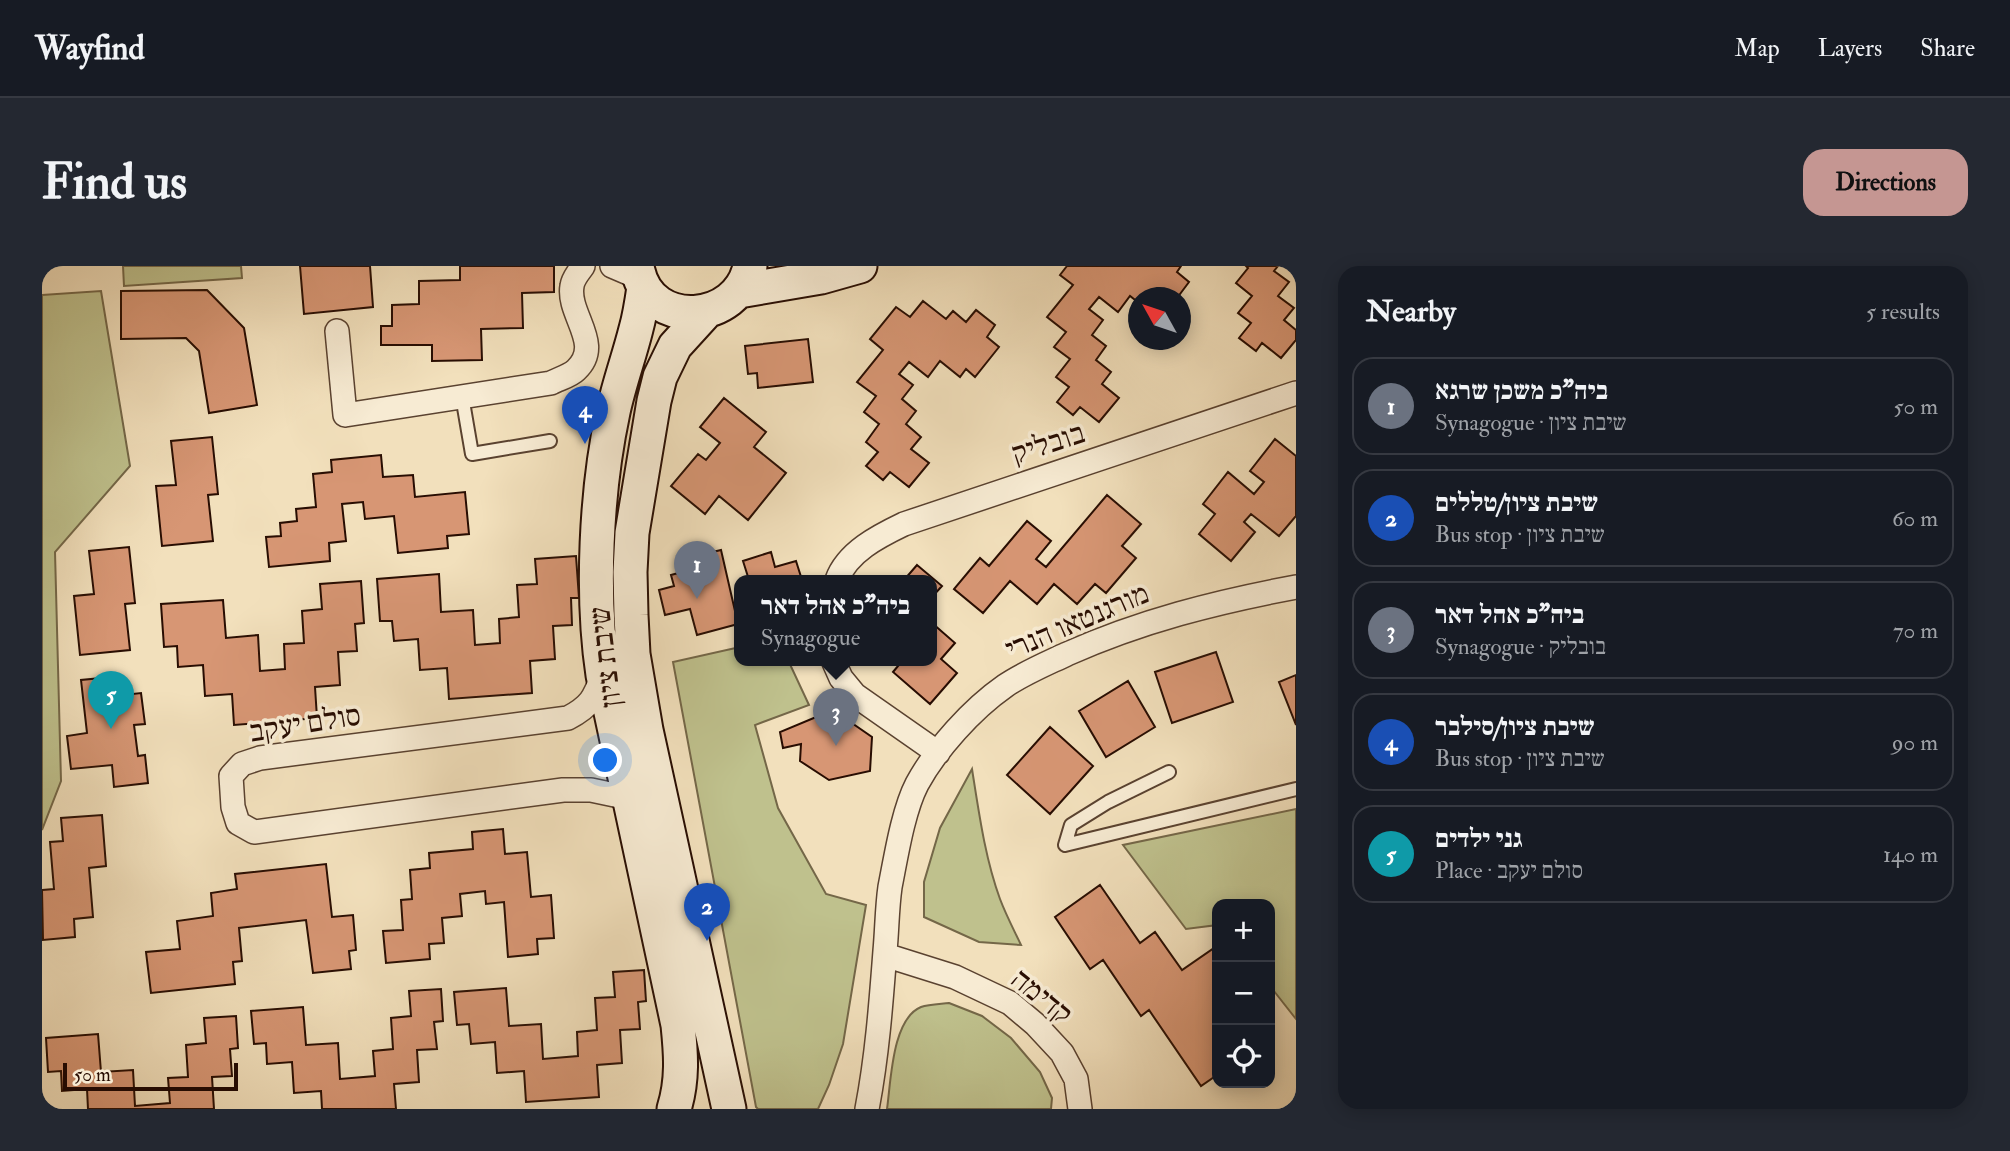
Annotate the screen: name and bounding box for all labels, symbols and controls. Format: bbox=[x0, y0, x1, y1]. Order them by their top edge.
text: Wayfind bbox=[35, 28, 145, 69]
text: Map bbox=[1735, 33, 1780, 64]
text: Layers bbox=[1818, 33, 1882, 64]
text: Share bbox=[1920, 33, 1975, 64]
button: Directions bbox=[1803, 149, 1968, 216]
text: Find us bbox=[42, 152, 187, 213]
north arrow bbox=[1128, 287, 1191, 350]
text: Nearby bbox=[1366, 293, 1456, 330]
text: 5 results bbox=[1866, 297, 1940, 326]
text: ביה"כ משכן שרגא bbox=[1435, 375, 1608, 407]
pin: 4 bbox=[562, 386, 608, 444]
text: 1 bbox=[1387, 392, 1395, 421]
text: 50 m bbox=[1894, 392, 1938, 421]
text: Synagogue · שיבת ציון bbox=[1435, 408, 1627, 437]
street label: בובליק bbox=[1007, 414, 1090, 473]
text: שיבת ציון/טללים bbox=[1435, 487, 1598, 519]
text: 2 bbox=[1385, 504, 1397, 533]
text: 60 m bbox=[1892, 504, 1938, 533]
text: Bus stop · שיבת ציון bbox=[1435, 520, 1605, 549]
pin: 1 bbox=[674, 541, 720, 599]
popup bbox=[734, 575, 937, 666]
street label: מורגנטאו הנרי bbox=[1000, 575, 1155, 668]
text: ביה"כ אהל דאר bbox=[761, 590, 910, 622]
text: ביה"כ אהל דאר bbox=[1435, 599, 1584, 631]
street label: שיבת ציון bbox=[581, 604, 630, 710]
text: 3 bbox=[1387, 616, 1395, 645]
text: 70 m bbox=[1893, 616, 1938, 645]
text: Synagogue bbox=[761, 623, 860, 652]
text: Synagogue · בובליק bbox=[1435, 632, 1606, 661]
pin: 5 bbox=[88, 671, 134, 729]
pin: 3 bbox=[813, 688, 859, 746]
street label: סולם יעקב bbox=[247, 696, 363, 751]
text: שיבת ציון/סילבר bbox=[1435, 711, 1595, 743]
text: 4 bbox=[1385, 728, 1397, 757]
text: 90 m bbox=[1892, 728, 1938, 757]
your location bbox=[588, 743, 622, 777]
text: Bus stop · שיבת ציון bbox=[1435, 744, 1605, 773]
text: גני ילדים bbox=[1435, 823, 1523, 855]
text: 5 bbox=[1386, 840, 1396, 869]
text: 140 m bbox=[1883, 840, 1938, 869]
text: Place · סולם יעקב bbox=[1435, 856, 1583, 885]
pin: 2 bbox=[684, 883, 730, 941]
map controls bbox=[1212, 899, 1275, 1088]
button: + bbox=[1212, 899, 1275, 962]
street label: קדימה bbox=[1003, 960, 1080, 1032]
button: − bbox=[1212, 962, 1275, 1025]
button: locate bbox=[1212, 1025, 1275, 1088]
scale bar bbox=[63, 1060, 238, 1092]
text: 50 m bbox=[74, 1063, 111, 1087]

